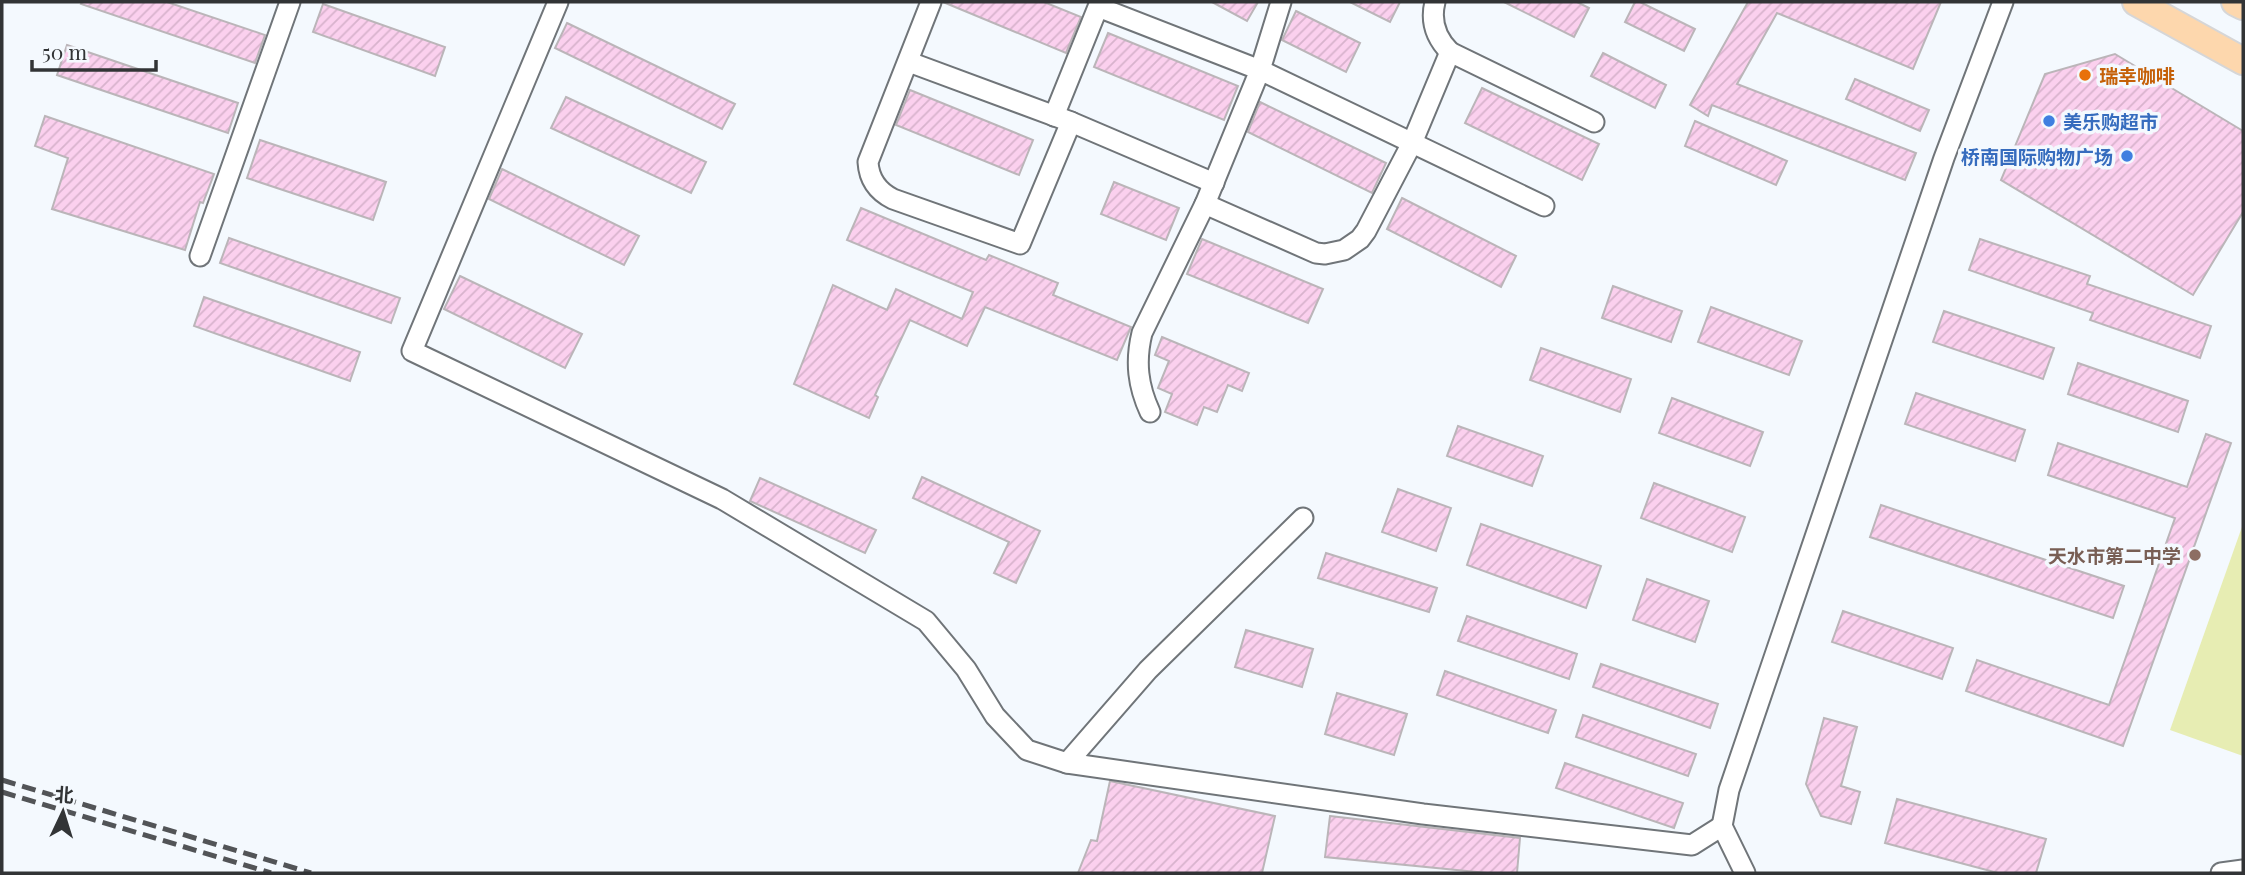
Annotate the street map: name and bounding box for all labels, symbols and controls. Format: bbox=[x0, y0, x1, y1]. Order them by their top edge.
scale bar bbox=[32, 28, 156, 72]
text: 50 m bbox=[42, 37, 88, 65]
place label: 瑞幸咖啡 bbox=[2099, 62, 2175, 88]
marker: 瑞幸咖啡 bbox=[2077, 67, 2093, 83]
place label: 美乐购超市 bbox=[2063, 108, 2158, 134]
marker: 美乐购超市 bbox=[2041, 113, 2057, 129]
place label: 桥南国际购物广场 bbox=[1961, 143, 2113, 169]
marker: 桥南国际购物广场 bbox=[2119, 148, 2135, 164]
place label: 天水市第二中学 bbox=[2048, 542, 2181, 568]
marker: 天水市第二中学 bbox=[2187, 547, 2203, 563]
north arrow bbox=[28, 777, 98, 847]
text: 北 bbox=[54, 780, 75, 808]

